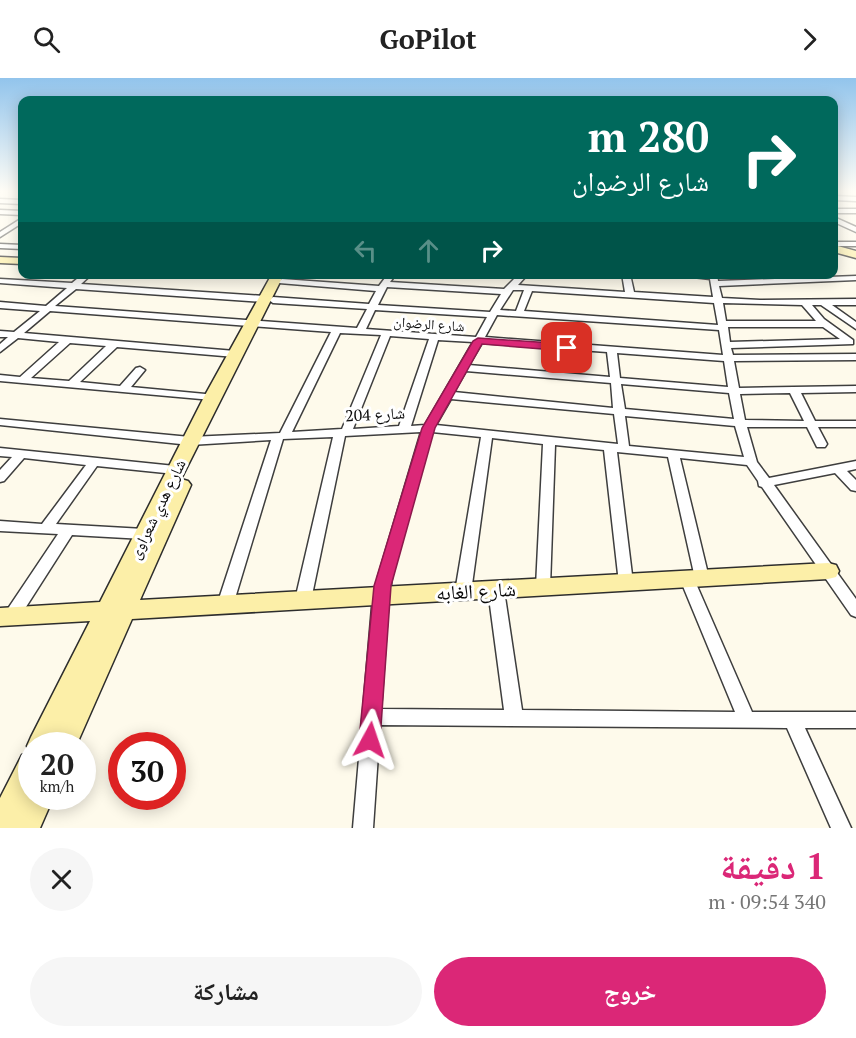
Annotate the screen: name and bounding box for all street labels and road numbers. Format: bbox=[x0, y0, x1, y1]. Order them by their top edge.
street label: شارع الرضوان bbox=[393, 312, 465, 336]
street label: شارع 204 bbox=[345, 401, 405, 427]
street label: شارع هدي شعراوى bbox=[123, 455, 193, 564]
street label: شارع الغابه bbox=[435, 575, 517, 606]

